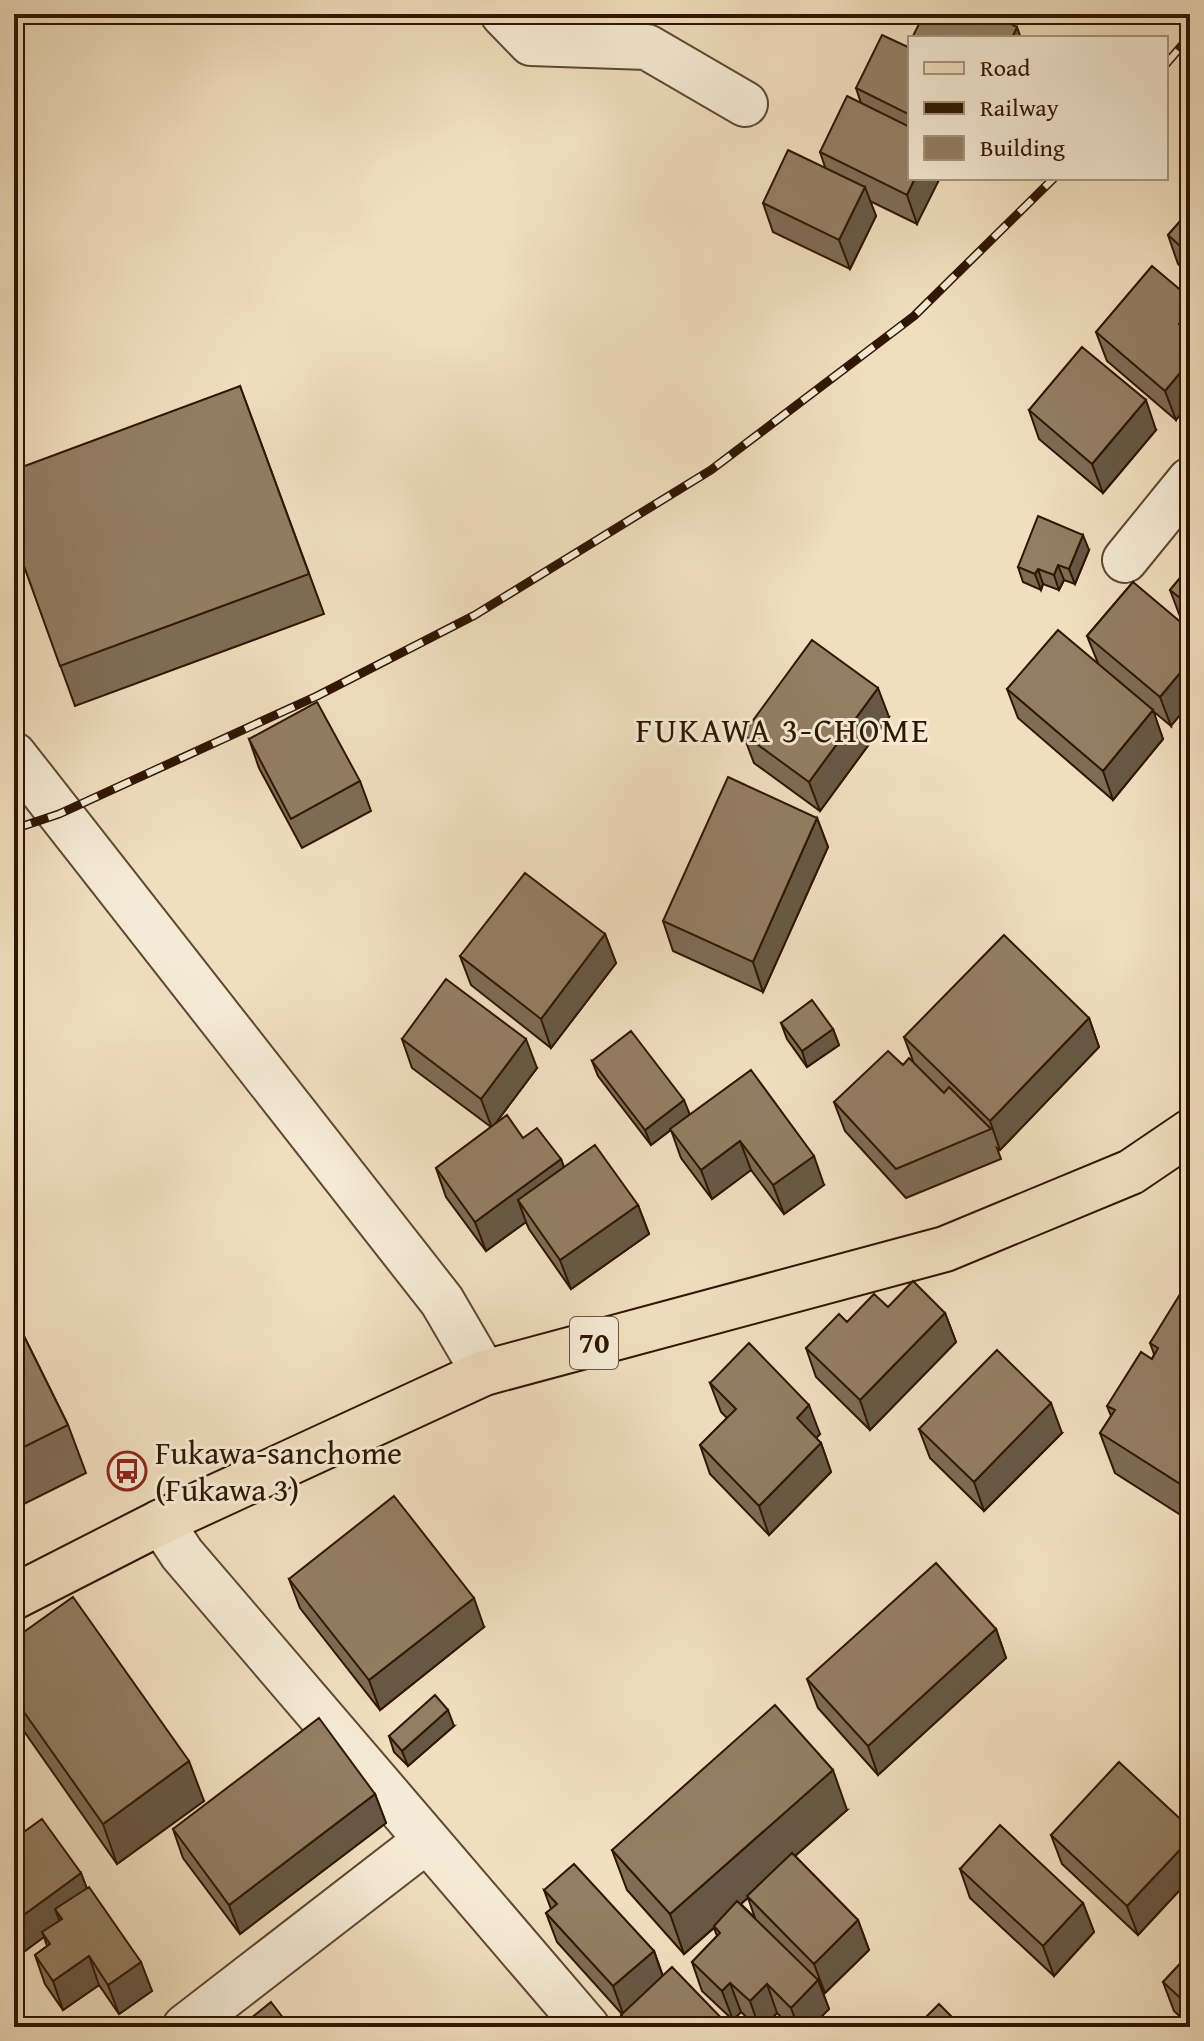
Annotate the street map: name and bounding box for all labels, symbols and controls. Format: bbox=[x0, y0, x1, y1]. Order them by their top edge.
legend bbox=[908, 36, 1168, 180]
text: Road bbox=[980, 50, 1030, 85]
text: Railway bbox=[980, 90, 1059, 125]
text: Building bbox=[980, 130, 1065, 165]
district label: FUKAWA 3-CHOME bbox=[636, 705, 930, 754]
road number: 70 bbox=[570, 1317, 618, 1369]
place label: Fukawa-sanchome (Fukawa 3) bbox=[155, 1429, 402, 1513]
bus stop icon: Fukawa-sanchome (Fukawa 3) bbox=[106, 1450, 148, 1492]

